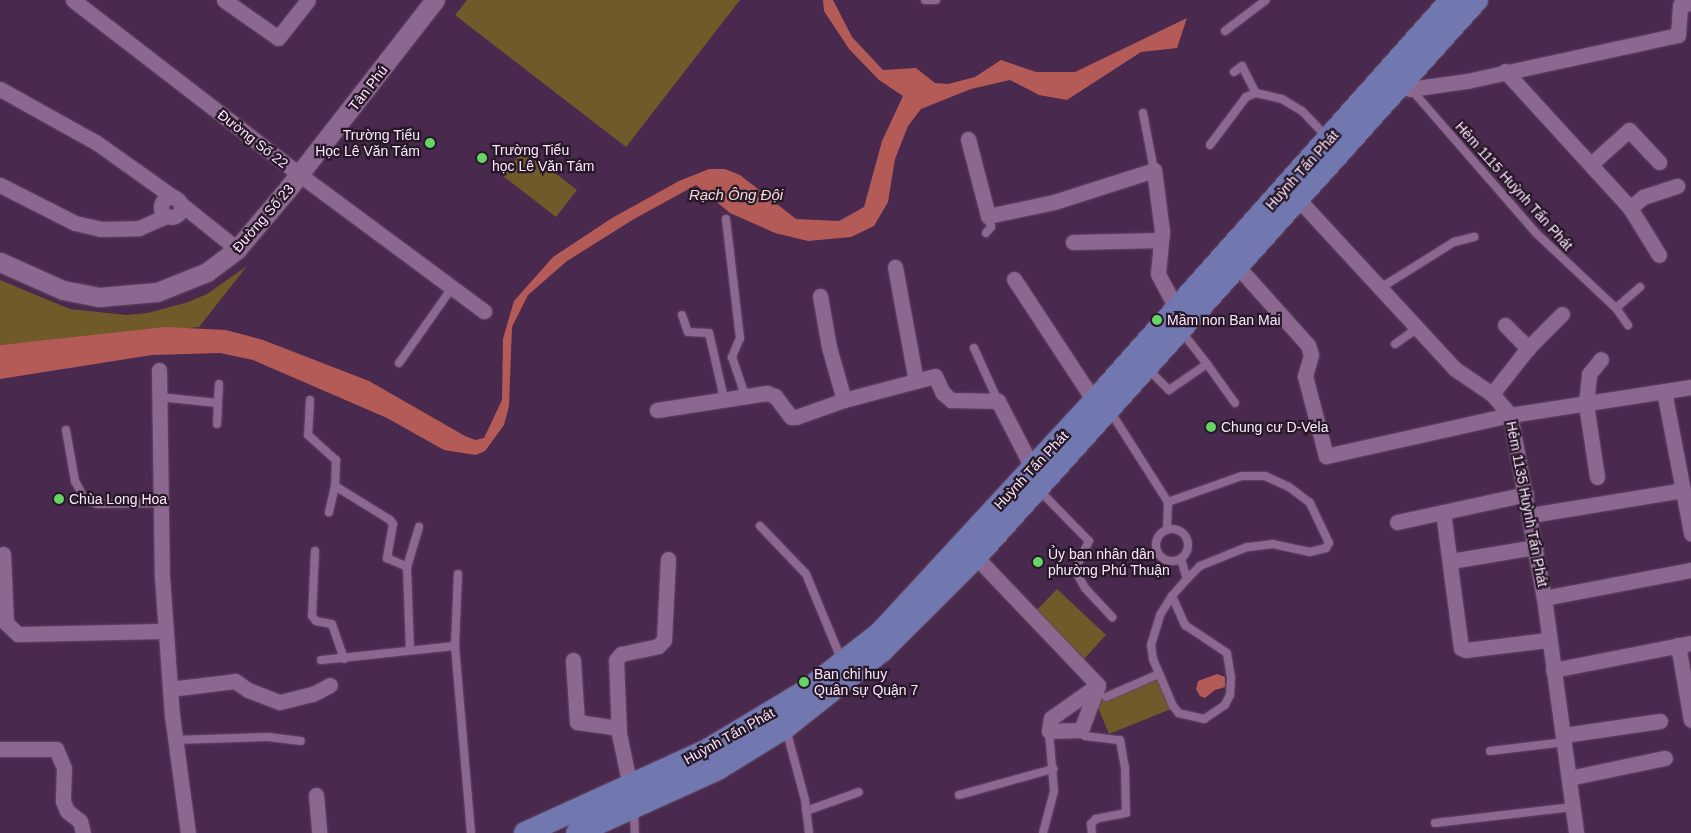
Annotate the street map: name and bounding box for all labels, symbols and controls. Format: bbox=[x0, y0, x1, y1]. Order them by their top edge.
street label: Tân Phú bbox=[345, 62, 391, 114]
street label: Đường Số 22 bbox=[214, 106, 292, 172]
street label: Hẻm 1115 Huỳnh Tấn Phát bbox=[1452, 118, 1576, 254]
place label: Trường Tiểu Học Lê Văn Tám bbox=[315, 127, 420, 160]
street label: Huỳnh Tấn Phát bbox=[1262, 127, 1342, 213]
marker: Trường Tiểu Học Lê Văn Tám bbox=[424, 137, 436, 149]
place label: Trường Tiểu học Lê Văn Tám bbox=[492, 142, 595, 174]
marker: Trường Tiểu học Lê Văn Tám bbox=[476, 152, 488, 164]
street label: Đường Số 23 bbox=[229, 181, 297, 255]
water label: Rạch Ông Đội bbox=[689, 186, 783, 204]
place label: Mầm non Ban Mai bbox=[1167, 312, 1281, 328]
marker: Mầm non Ban Mai bbox=[1151, 314, 1163, 326]
place label: Chung cư D-Vela bbox=[1221, 419, 1328, 435]
street label: Hẻm 1135 Huỳnh Tấn Phát bbox=[1503, 420, 1551, 588]
marker: Chung cư D-Vela bbox=[1205, 421, 1217, 433]
street label: Huỳnh Tấn Phát bbox=[990, 427, 1072, 513]
place label: Chùa Long Hoa bbox=[69, 491, 167, 507]
marker: Chùa Long Hoa bbox=[53, 493, 65, 505]
place label: Ủy ban nhân dân phường Phú Thuận bbox=[1048, 546, 1170, 578]
marker: Ủy ban nhân dân phường Phú Thuận bbox=[1032, 556, 1044, 568]
place label: Ban chỉ huy Quân sự Quận 7 bbox=[814, 666, 918, 699]
marker: Ban chỉ huy Quân sự Quận 7 bbox=[798, 676, 810, 688]
street label: Huỳnh Tấn Phát bbox=[681, 704, 777, 768]

